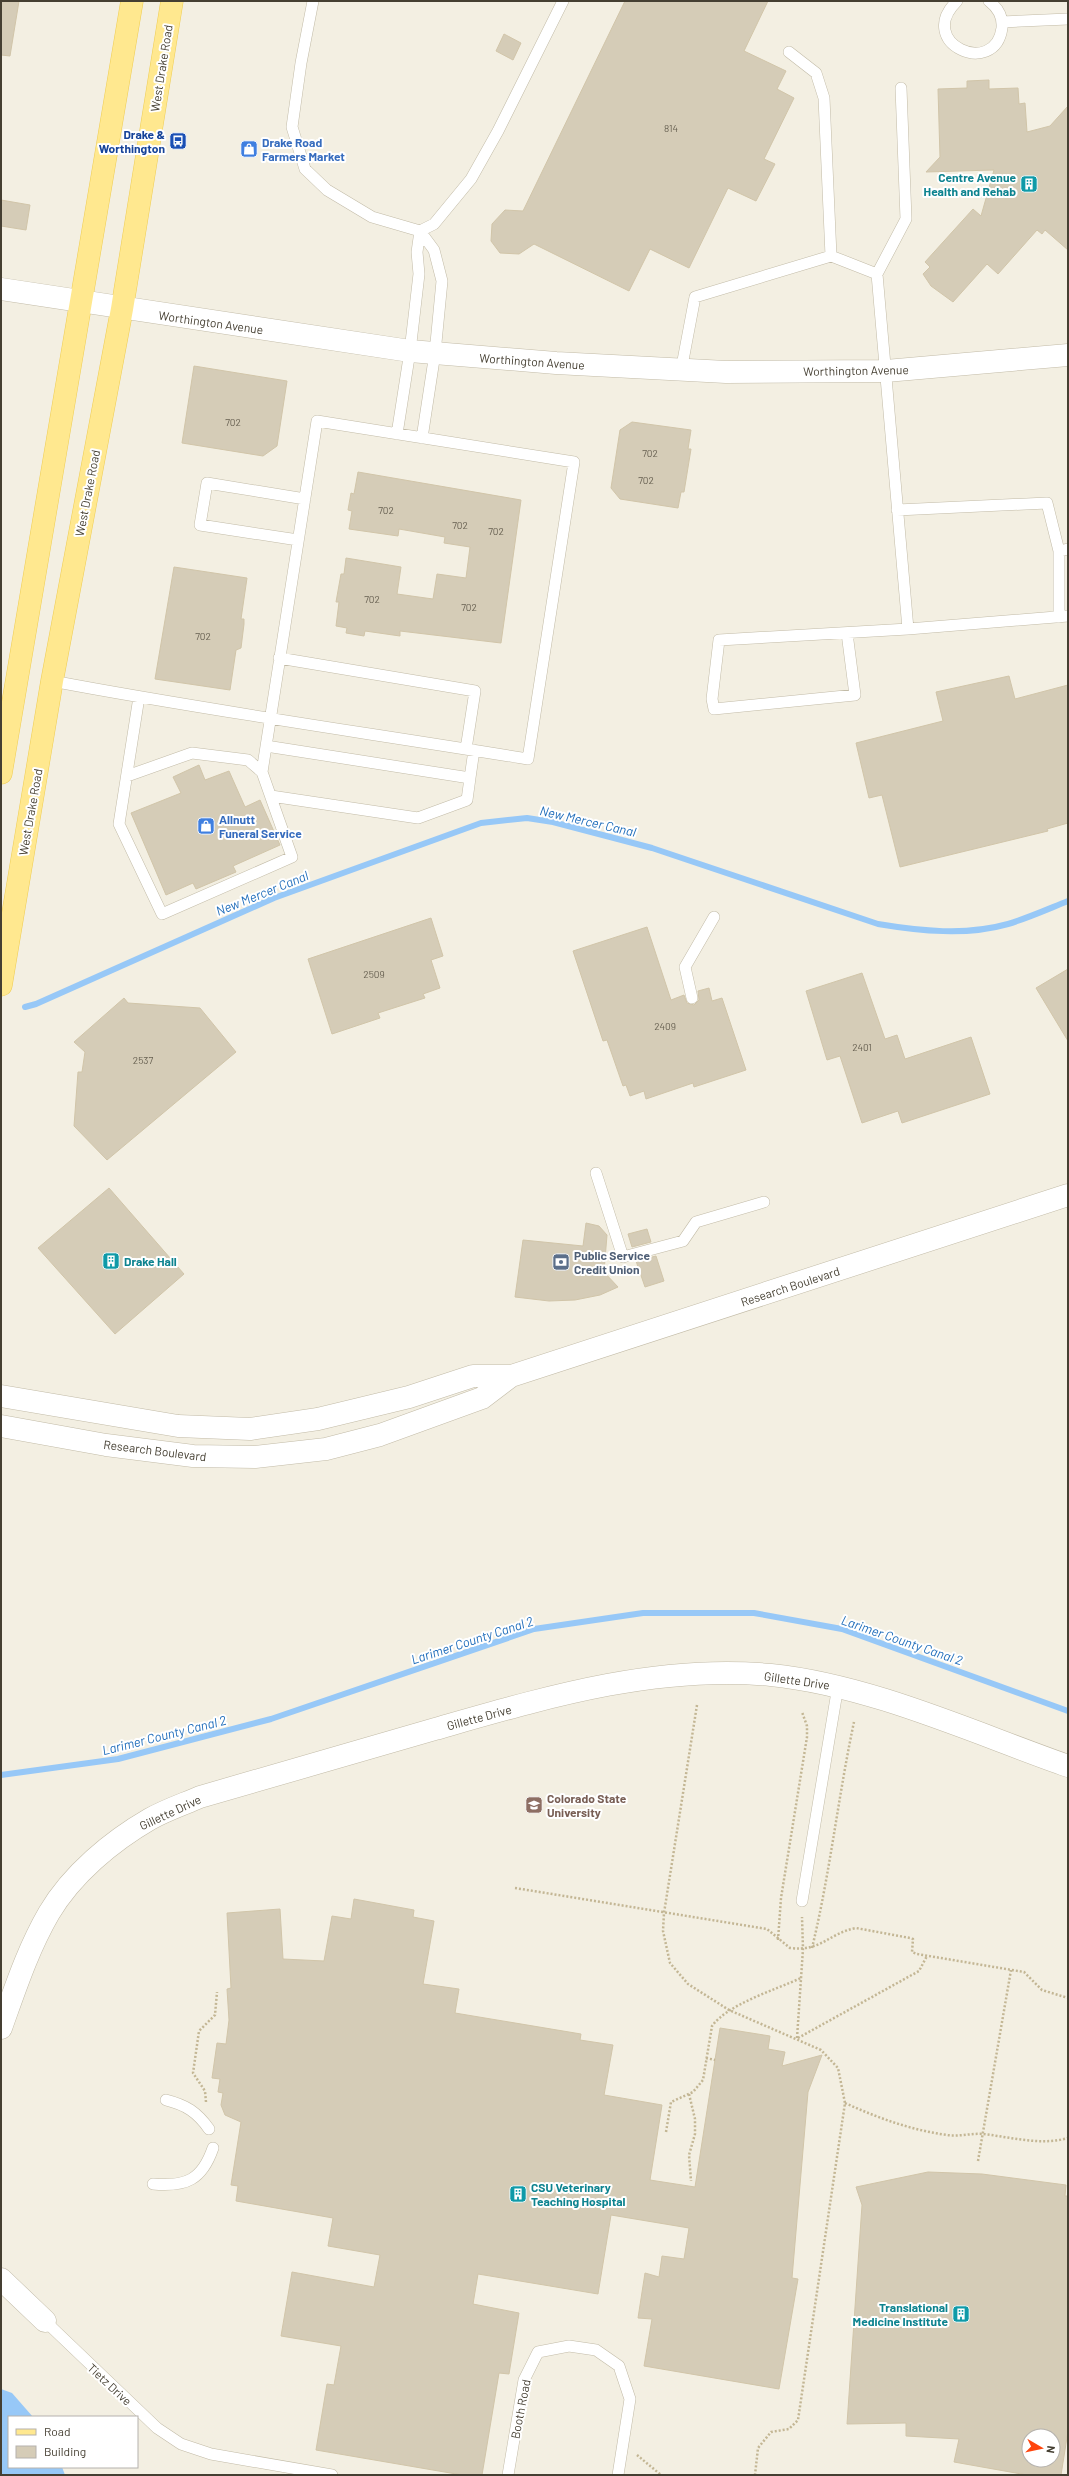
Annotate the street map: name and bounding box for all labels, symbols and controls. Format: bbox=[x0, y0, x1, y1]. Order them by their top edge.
street label: West Drake Road bbox=[147, 24, 175, 112]
house number: 814 bbox=[664, 122, 678, 134]
place label: Drake & Worthington bbox=[99, 127, 165, 155]
bus stop icon: Drake & Worthington bbox=[168, 131, 188, 151]
place label: Drake Road Farmers Market bbox=[262, 135, 345, 163]
shop icon: Drake Road Farmers Market bbox=[239, 139, 259, 159]
place label: Centre Avenue Health and Rehab bbox=[924, 170, 1016, 198]
building icon: Centre Avenue Health and Rehab bbox=[1019, 174, 1039, 194]
street label: Worthington Avenue bbox=[158, 308, 264, 336]
street label: Worthington Avenue bbox=[479, 350, 585, 372]
street label: Worthington Avenue bbox=[803, 362, 909, 378]
house number: 702 bbox=[225, 416, 241, 428]
house number: 702 bbox=[642, 447, 658, 459]
street label: West Drake Road bbox=[72, 449, 102, 537]
house number: 702 bbox=[638, 474, 654, 486]
house number: 702 bbox=[378, 504, 394, 516]
house number: 702 bbox=[452, 519, 468, 531]
house number: 702 bbox=[488, 525, 504, 537]
house number: 702 bbox=[364, 593, 380, 605]
house number: 702 bbox=[461, 601, 477, 613]
house number: 702 bbox=[195, 630, 211, 642]
street label: West Drake Road bbox=[15, 768, 45, 856]
water label: New Mercer Canal bbox=[538, 802, 638, 840]
place label: Allnutt Funeral Service bbox=[219, 812, 302, 840]
shop icon: Allnutt Funeral Service bbox=[196, 816, 216, 836]
water label: New Mercer Canal bbox=[213, 867, 311, 919]
house number: 2509 bbox=[363, 968, 385, 980]
house number: 2409 bbox=[654, 1020, 676, 1032]
house number: 2401 bbox=[852, 1041, 872, 1053]
house number: 2537 bbox=[133, 1054, 153, 1066]
place label: Public Service Credit Union bbox=[574, 1248, 650, 1276]
building icon: Drake Hall bbox=[101, 1251, 121, 1271]
bank icon: Public Service Credit Union bbox=[551, 1252, 571, 1272]
place label: Drake Hall bbox=[124, 1254, 177, 1268]
street label: Research Boulevard bbox=[739, 1263, 841, 1309]
street label: Research Boulevard bbox=[103, 1437, 207, 1463]
water label: Larimer County Canal 2 bbox=[839, 1612, 965, 1668]
water label: Larimer County Canal 2 bbox=[409, 1613, 535, 1667]
street label: Gillette Drive bbox=[763, 1668, 831, 1692]
street label: Gillette Drive bbox=[445, 1702, 513, 1732]
water label: Larimer County Canal 2 bbox=[100, 1712, 228, 1758]
place label: Colorado State University bbox=[547, 1791, 627, 1819]
street label: Gillette Drive bbox=[137, 1792, 203, 1832]
school or university icon: Colorado State University bbox=[524, 1795, 544, 1815]
place label: CSU Veterinary Teaching Hospital bbox=[531, 2180, 626, 2208]
building icon: CSU Veterinary Teaching Hospital bbox=[508, 2184, 528, 2204]
place label: Translational Medicine Institute bbox=[853, 2300, 948, 2328]
building icon: Translational Medicine Institute bbox=[951, 2304, 971, 2324]
street label: Tietz Drive bbox=[85, 2360, 135, 2408]
street label: Booth Road bbox=[507, 2378, 533, 2440]
legend bbox=[8, 2416, 138, 2468]
text: Road bbox=[44, 2424, 71, 2438]
north arrow bbox=[1021, 2428, 1061, 2468]
text: Building bbox=[44, 2444, 86, 2458]
text: N bbox=[1044, 2445, 1058, 2454]

